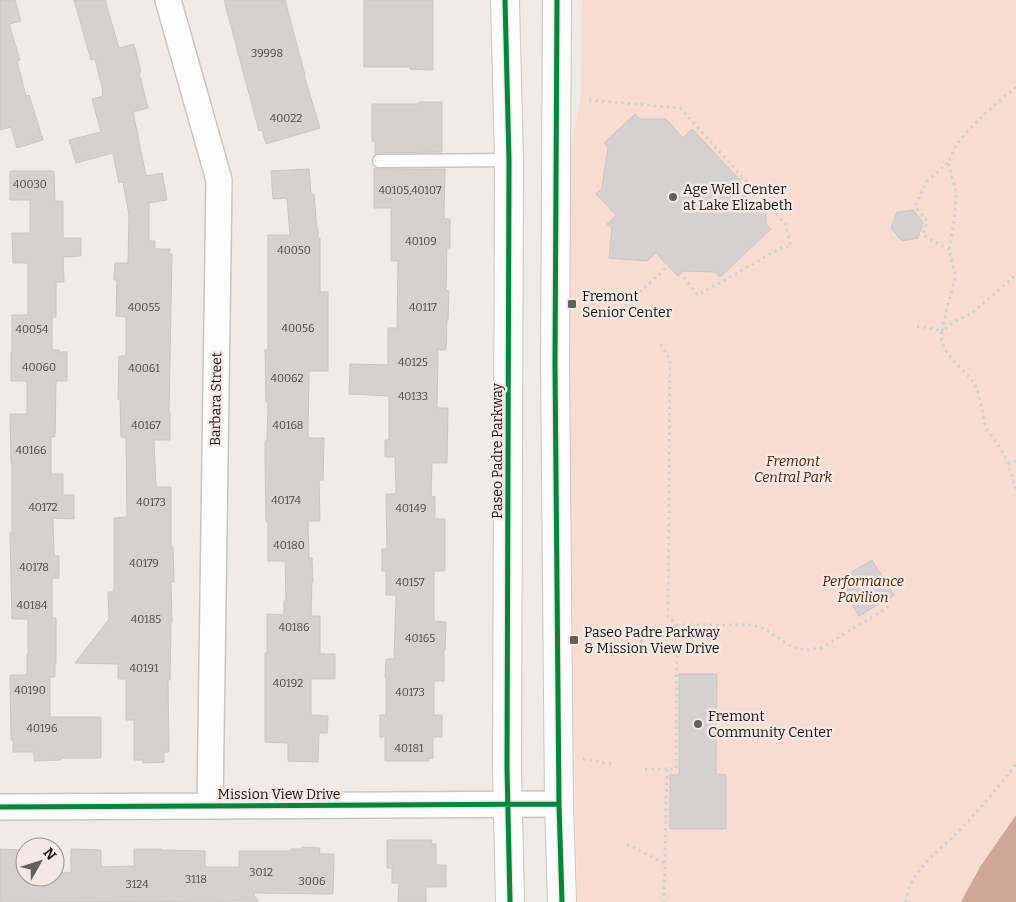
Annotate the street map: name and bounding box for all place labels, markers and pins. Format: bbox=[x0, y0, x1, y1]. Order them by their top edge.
place label: Age Well Center at Lake Elizabeth bbox=[683, 181, 793, 214]
marker: Age Well Center at Lake Elizabeth bbox=[667, 191, 679, 203]
place label: Fremont Senior Center bbox=[582, 288, 672, 321]
marker: Fremont Senior Center bbox=[566, 298, 578, 310]
place label: Paseo Padre Parkway & Mission View Drive bbox=[584, 624, 721, 657]
marker: Paseo Padre Parkway & Mission View Drive bbox=[568, 634, 580, 646]
place label: Fremont Community Center bbox=[708, 708, 832, 741]
marker: Fremont Community Center bbox=[692, 718, 704, 730]

